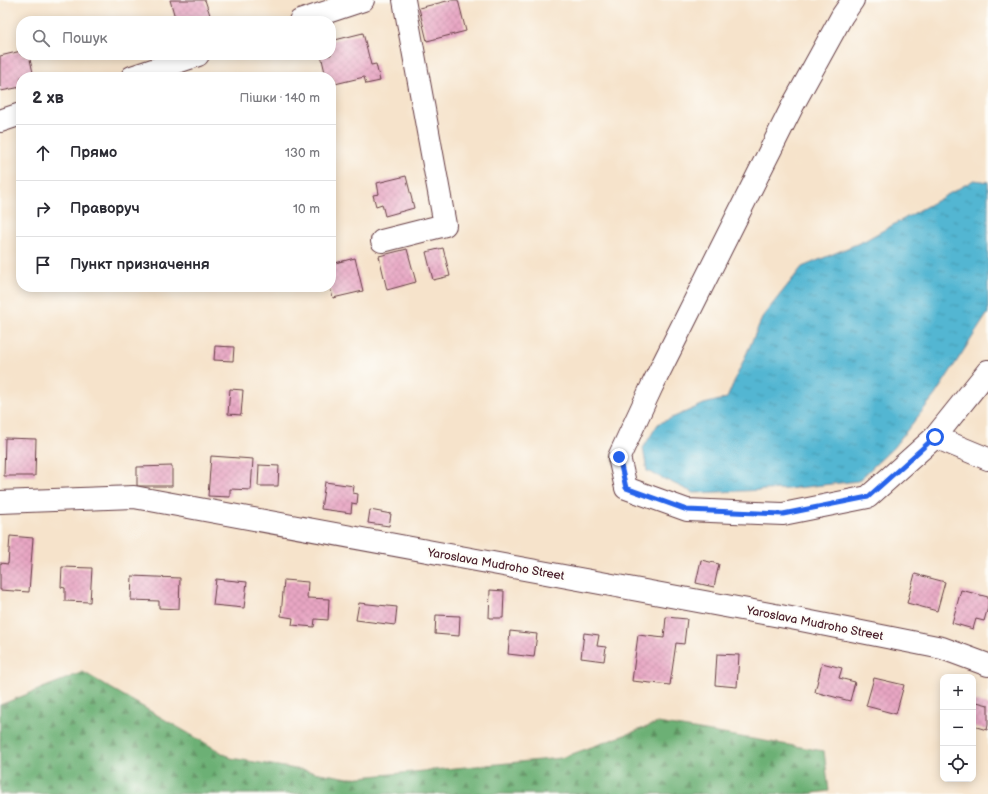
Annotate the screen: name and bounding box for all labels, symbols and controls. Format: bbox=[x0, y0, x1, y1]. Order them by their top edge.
search box bbox=[16, 16, 336, 60]
icon: search bbox=[30, 27, 52, 49]
text: Пошук bbox=[62, 29, 108, 48]
text: 2 хв bbox=[32, 88, 64, 108]
text: Пішки · 140 m bbox=[240, 90, 320, 106]
icon: ahead bbox=[32, 142, 54, 164]
text: Прямо bbox=[70, 143, 117, 162]
text: 130 m bbox=[285, 145, 320, 161]
icon: right bbox=[32, 198, 54, 220]
text: Праворуч bbox=[70, 199, 140, 218]
text: 10 m bbox=[293, 201, 320, 217]
icon: arrive bbox=[32, 254, 54, 276]
text: Пункт призначення bbox=[70, 255, 210, 274]
route start bbox=[926, 428, 944, 446]
route end bbox=[610, 448, 628, 466]
street label: Yaroslava Mudroho Street bbox=[425, 545, 566, 584]
street label: Yaroslava Mudroho Street bbox=[744, 603, 885, 644]
map controls bbox=[940, 674, 976, 782]
button: + bbox=[940, 674, 976, 710]
button: − bbox=[940, 710, 976, 746]
button: locate bbox=[940, 746, 976, 782]

